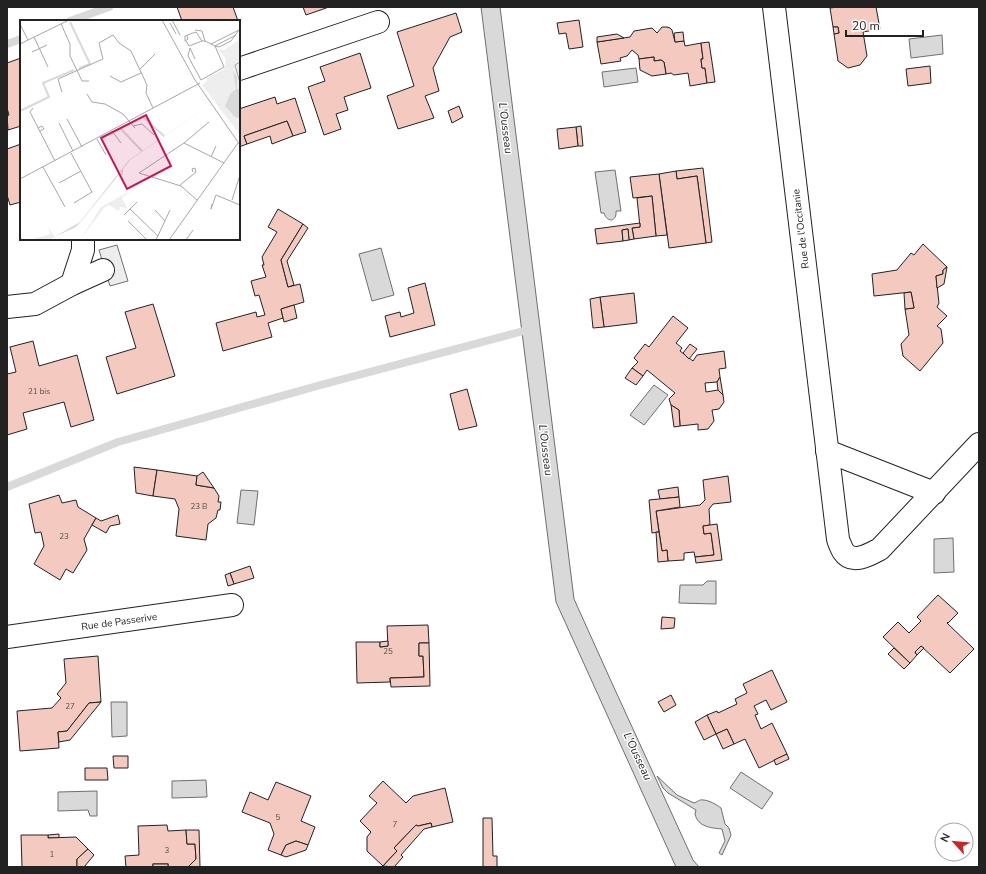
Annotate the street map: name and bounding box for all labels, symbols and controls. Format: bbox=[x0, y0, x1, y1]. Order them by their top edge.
scale bar bbox=[846, 12, 923, 38]
text: 20 m bbox=[852, 18, 880, 34]
inset map bbox=[20, 20, 240, 240]
water label: L'Ousseau bbox=[495, 102, 516, 155]
street label: Rue de l'Occitanie bbox=[789, 188, 813, 269]
house number: 21 bis bbox=[28, 386, 50, 397]
water label: L'Ousseau bbox=[535, 424, 556, 477]
house number: 23 B bbox=[190, 501, 208, 512]
house number: 23 bbox=[59, 531, 69, 542]
street label: Rue de Passerive bbox=[80, 610, 158, 634]
house number: 25 bbox=[383, 646, 393, 657]
house number: 27 bbox=[65, 701, 75, 712]
water label: L'Ousseau bbox=[620, 730, 655, 783]
house number: 5 bbox=[276, 812, 281, 823]
house number: 7 bbox=[393, 819, 398, 830]
north arrow bbox=[934, 822, 974, 862]
text: N bbox=[937, 831, 954, 845]
house number: 3 bbox=[165, 845, 170, 856]
house number: 1 bbox=[50, 849, 55, 860]

